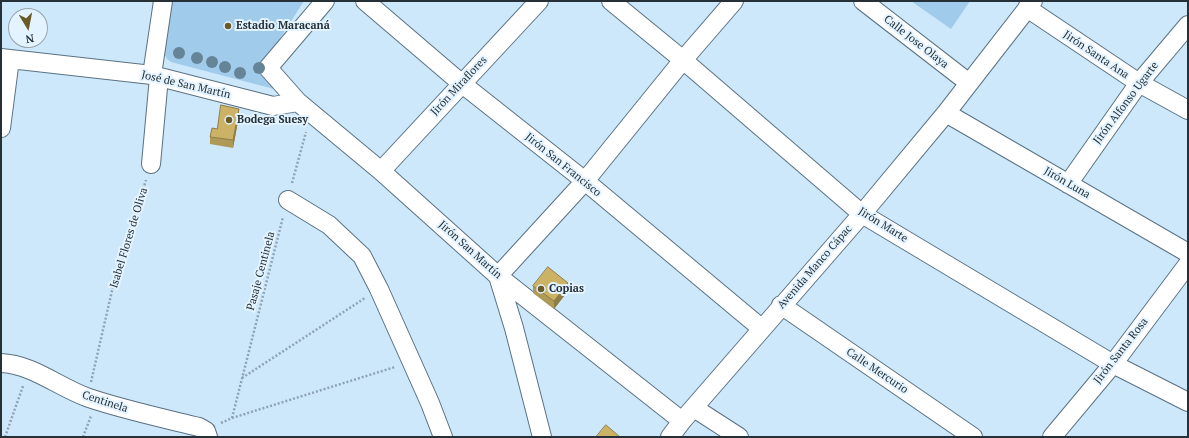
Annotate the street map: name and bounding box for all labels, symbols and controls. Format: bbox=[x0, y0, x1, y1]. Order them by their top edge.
north arrow bbox=[8, 8, 48, 48]
street label: Calle Jose Olaya bbox=[881, 13, 951, 71]
place label: Estadio Maracaná bbox=[236, 19, 330, 33]
marker: Estadio Maracaná bbox=[223, 21, 233, 31]
street label: Jirón Santa Ana bbox=[1061, 28, 1131, 82]
text: N bbox=[25, 31, 35, 46]
street label: Jirón Miraflores bbox=[428, 54, 490, 118]
street label: Jirón Alfonso Ugarte bbox=[1091, 59, 1161, 147]
street label: José de San Martín bbox=[140, 68, 232, 102]
place label: Bodega Suesy bbox=[237, 113, 308, 127]
marker: Bodega Suesy bbox=[224, 115, 234, 125]
street label: Jirón San Francisco bbox=[522, 130, 604, 200]
street label: Jirón Luna bbox=[1042, 165, 1092, 201]
street label: Isabel Flores de Oliva bbox=[107, 186, 151, 290]
street label: Jirón Marte bbox=[856, 205, 910, 245]
street label: Jirón San Martín bbox=[436, 218, 504, 282]
street label: Avenida Manco Cápac bbox=[775, 222, 855, 312]
street label: Pasaje Centinela bbox=[244, 230, 278, 312]
place label: Copias bbox=[549, 282, 584, 296]
marker: Copias bbox=[536, 284, 546, 294]
street label: Jirón Santa Rosa bbox=[1091, 315, 1151, 387]
street label: Calle Mercurio bbox=[844, 345, 910, 397]
street label: Centinela bbox=[81, 388, 129, 416]

